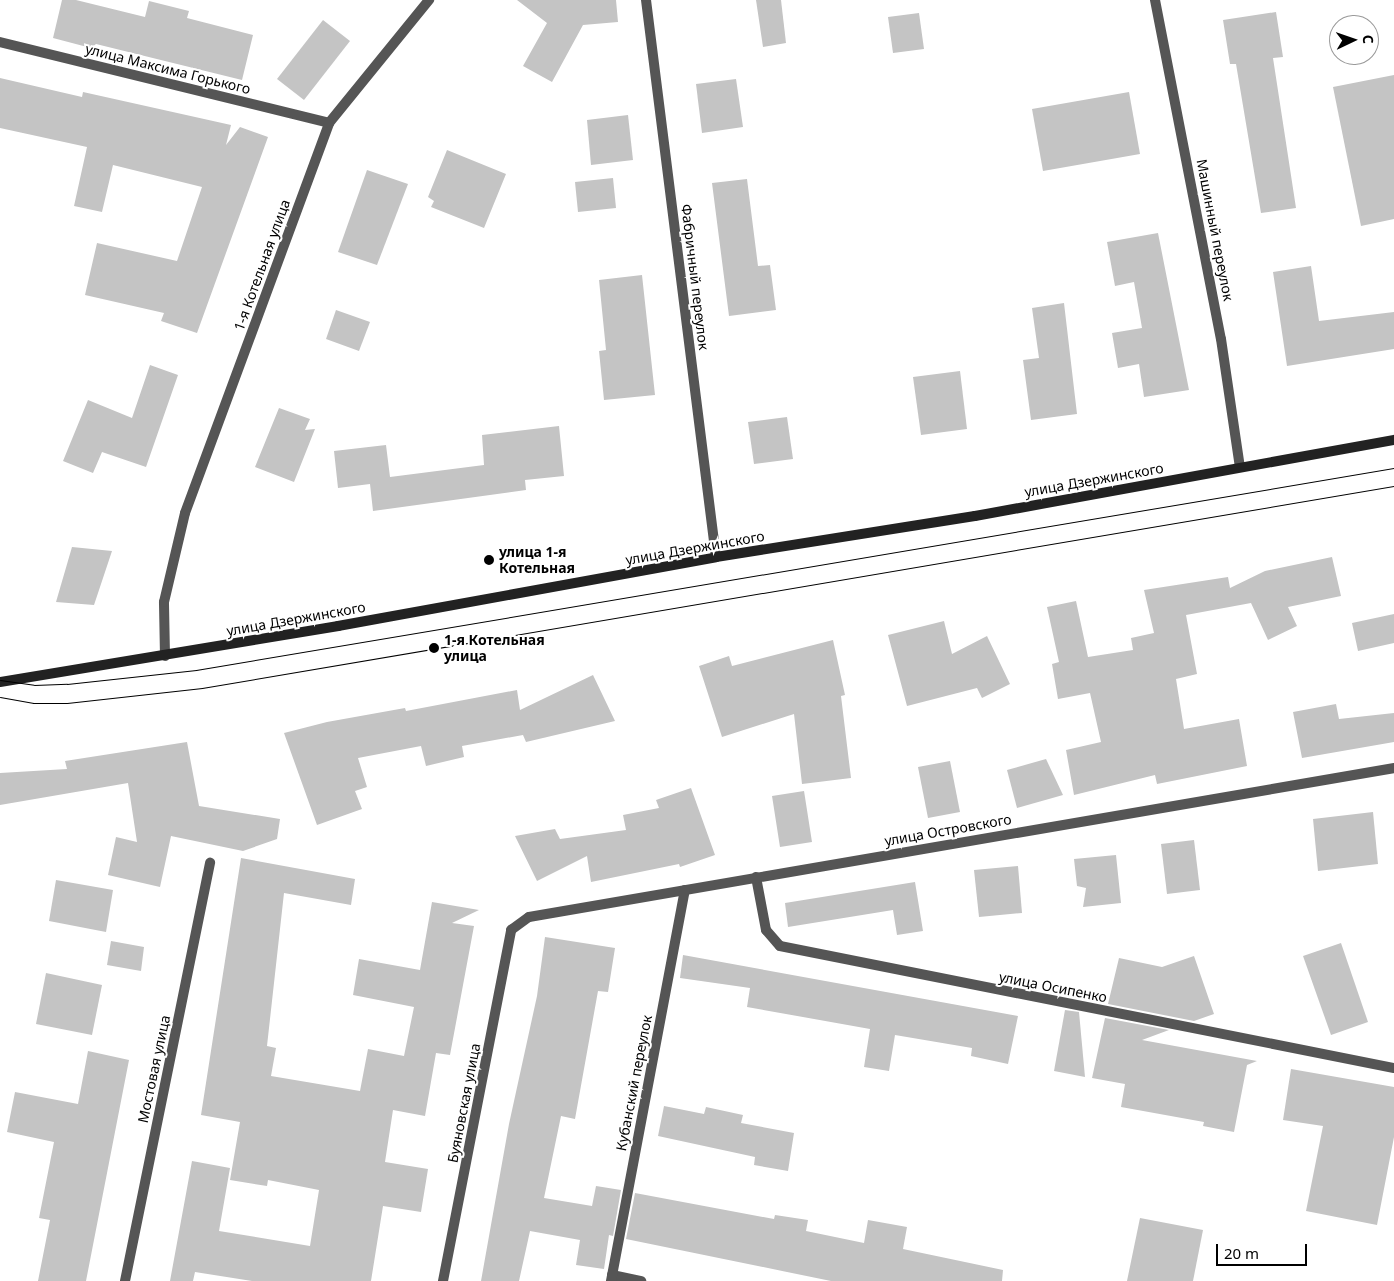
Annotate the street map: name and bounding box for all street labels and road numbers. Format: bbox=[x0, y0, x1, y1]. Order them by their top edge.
street label: улица Максима Горького bbox=[84, 40, 252, 98]
street label: Машинный переулок bbox=[1193, 158, 1237, 302]
street label: 1-я Котельная улица bbox=[230, 197, 294, 333]
street label: Фабричный переулок bbox=[678, 203, 712, 351]
street label: улица Дзержинского bbox=[1023, 459, 1165, 501]
street label: улица Дзержинского bbox=[624, 527, 766, 569]
street label: улица Дзержинского bbox=[225, 598, 367, 640]
street label: улица Островского bbox=[883, 811, 1013, 849]
street label: улица Осипенко bbox=[997, 968, 1109, 1006]
street label: Мостовая улица bbox=[134, 1014, 174, 1124]
street label: Кубанский переулок bbox=[613, 1014, 655, 1152]
street label: Буяновская улица bbox=[444, 1042, 484, 1164]

